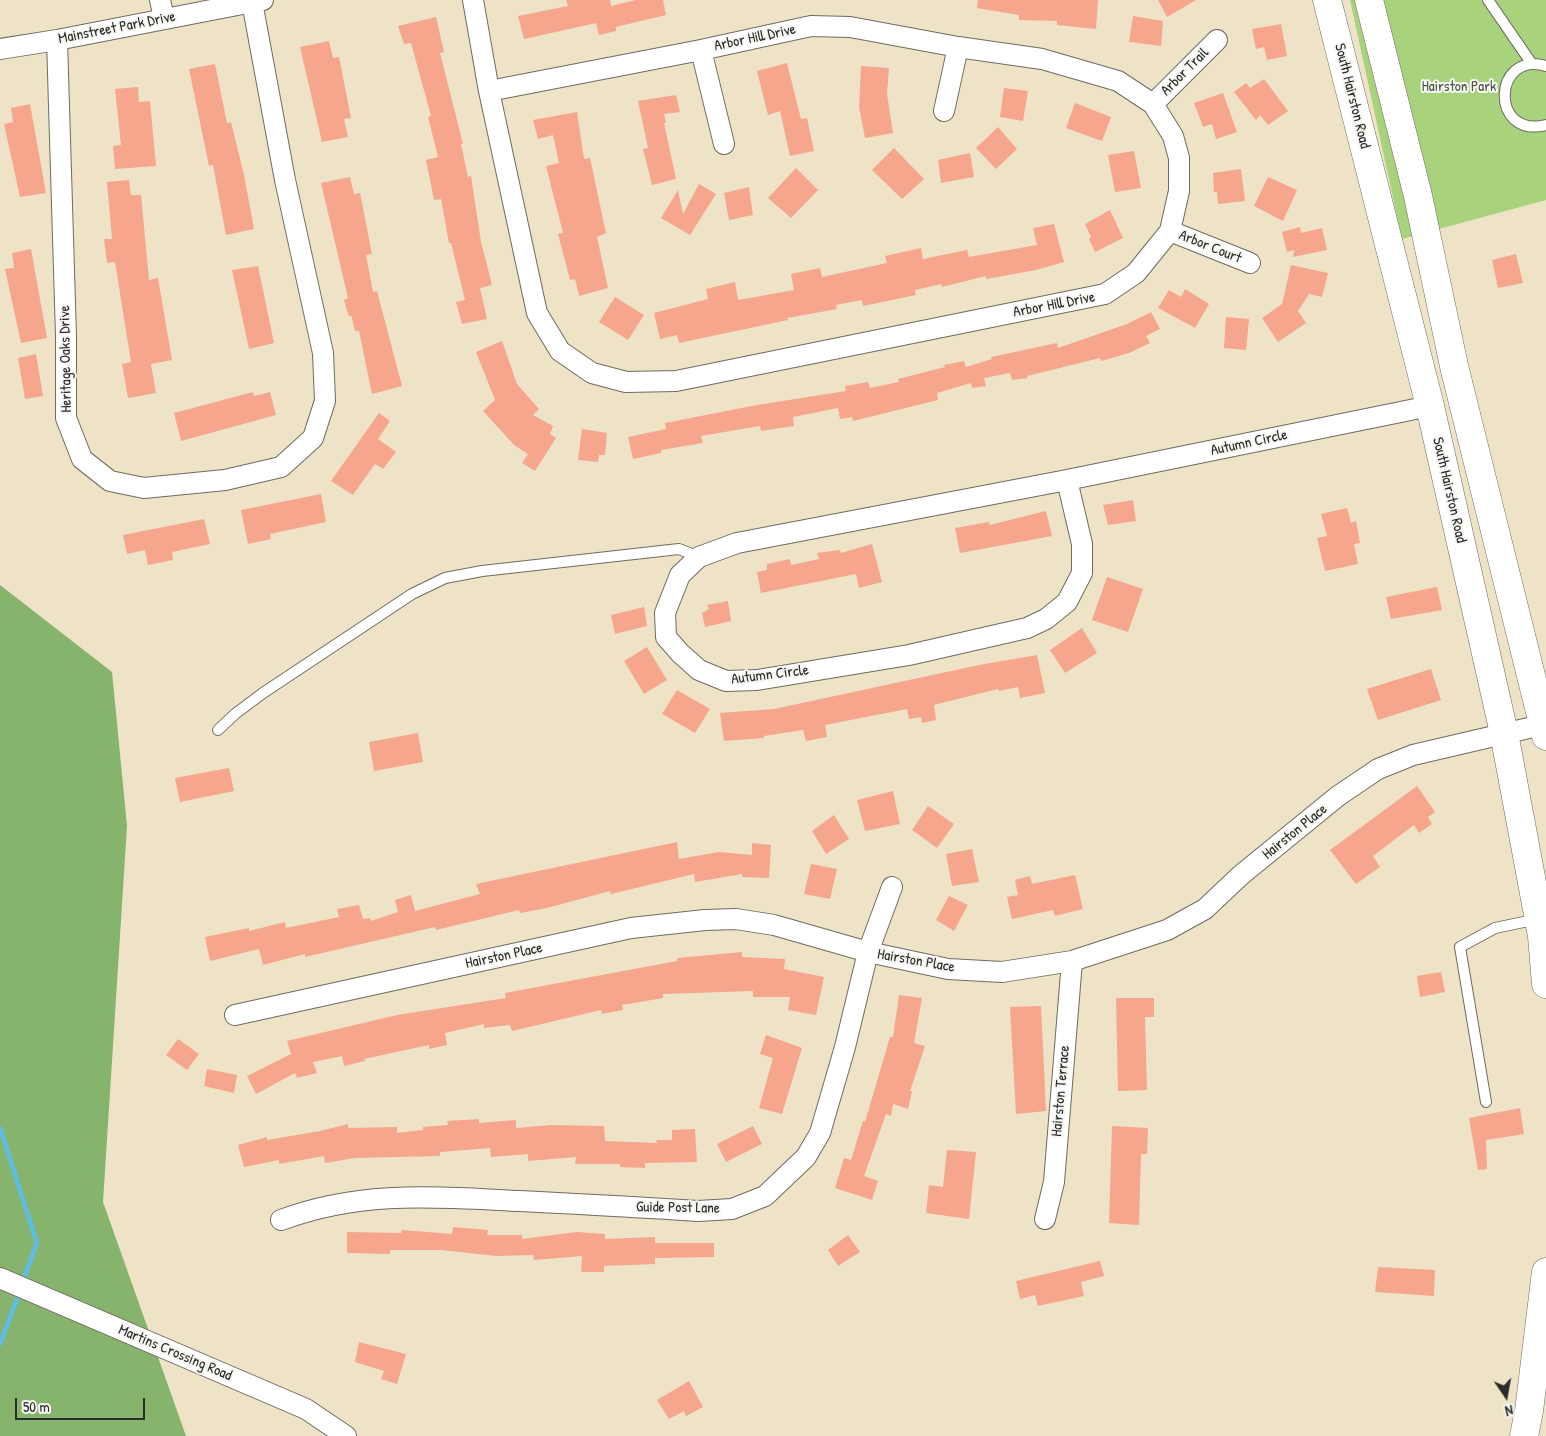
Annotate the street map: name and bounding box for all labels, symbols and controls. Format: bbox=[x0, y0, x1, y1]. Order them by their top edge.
street label: Mainstreet Park Drive bbox=[57, 8, 177, 48]
street label: Arbor Hill Drive bbox=[713, 21, 797, 55]
street label: South Hairston Road bbox=[1330, 42, 1374, 150]
street label: Arbor Trail bbox=[1157, 44, 1213, 100]
park label: Hairston Park bbox=[1422, 78, 1496, 96]
street label: Arbor Court bbox=[1176, 226, 1244, 268]
street label: Arbor Hill Drive bbox=[1012, 288, 1096, 322]
street label: Heritage Oaks Drive bbox=[56, 305, 76, 413]
street label: Autumn Circle bbox=[1209, 426, 1289, 460]
street label: South Hairston Road bbox=[1428, 436, 1470, 544]
street label: Autumn Circle bbox=[730, 661, 810, 689]
street label: Hairston Place bbox=[1259, 800, 1331, 864]
street label: Hairston Place bbox=[464, 939, 544, 973]
street label: Hairston Place bbox=[876, 945, 956, 977]
street label: Hairston Terrace bbox=[1048, 1045, 1074, 1137]
street label: Guide Post Lane bbox=[636, 1198, 720, 1218]
street label: Martins Crossing Road bbox=[116, 1321, 234, 1385]
north arrow bbox=[1481, 1371, 1531, 1421]
scale bar bbox=[18, 1388, 148, 1420]
text: 50 m bbox=[23, 1396, 50, 1417]
text: N bbox=[1504, 1401, 1515, 1421]

